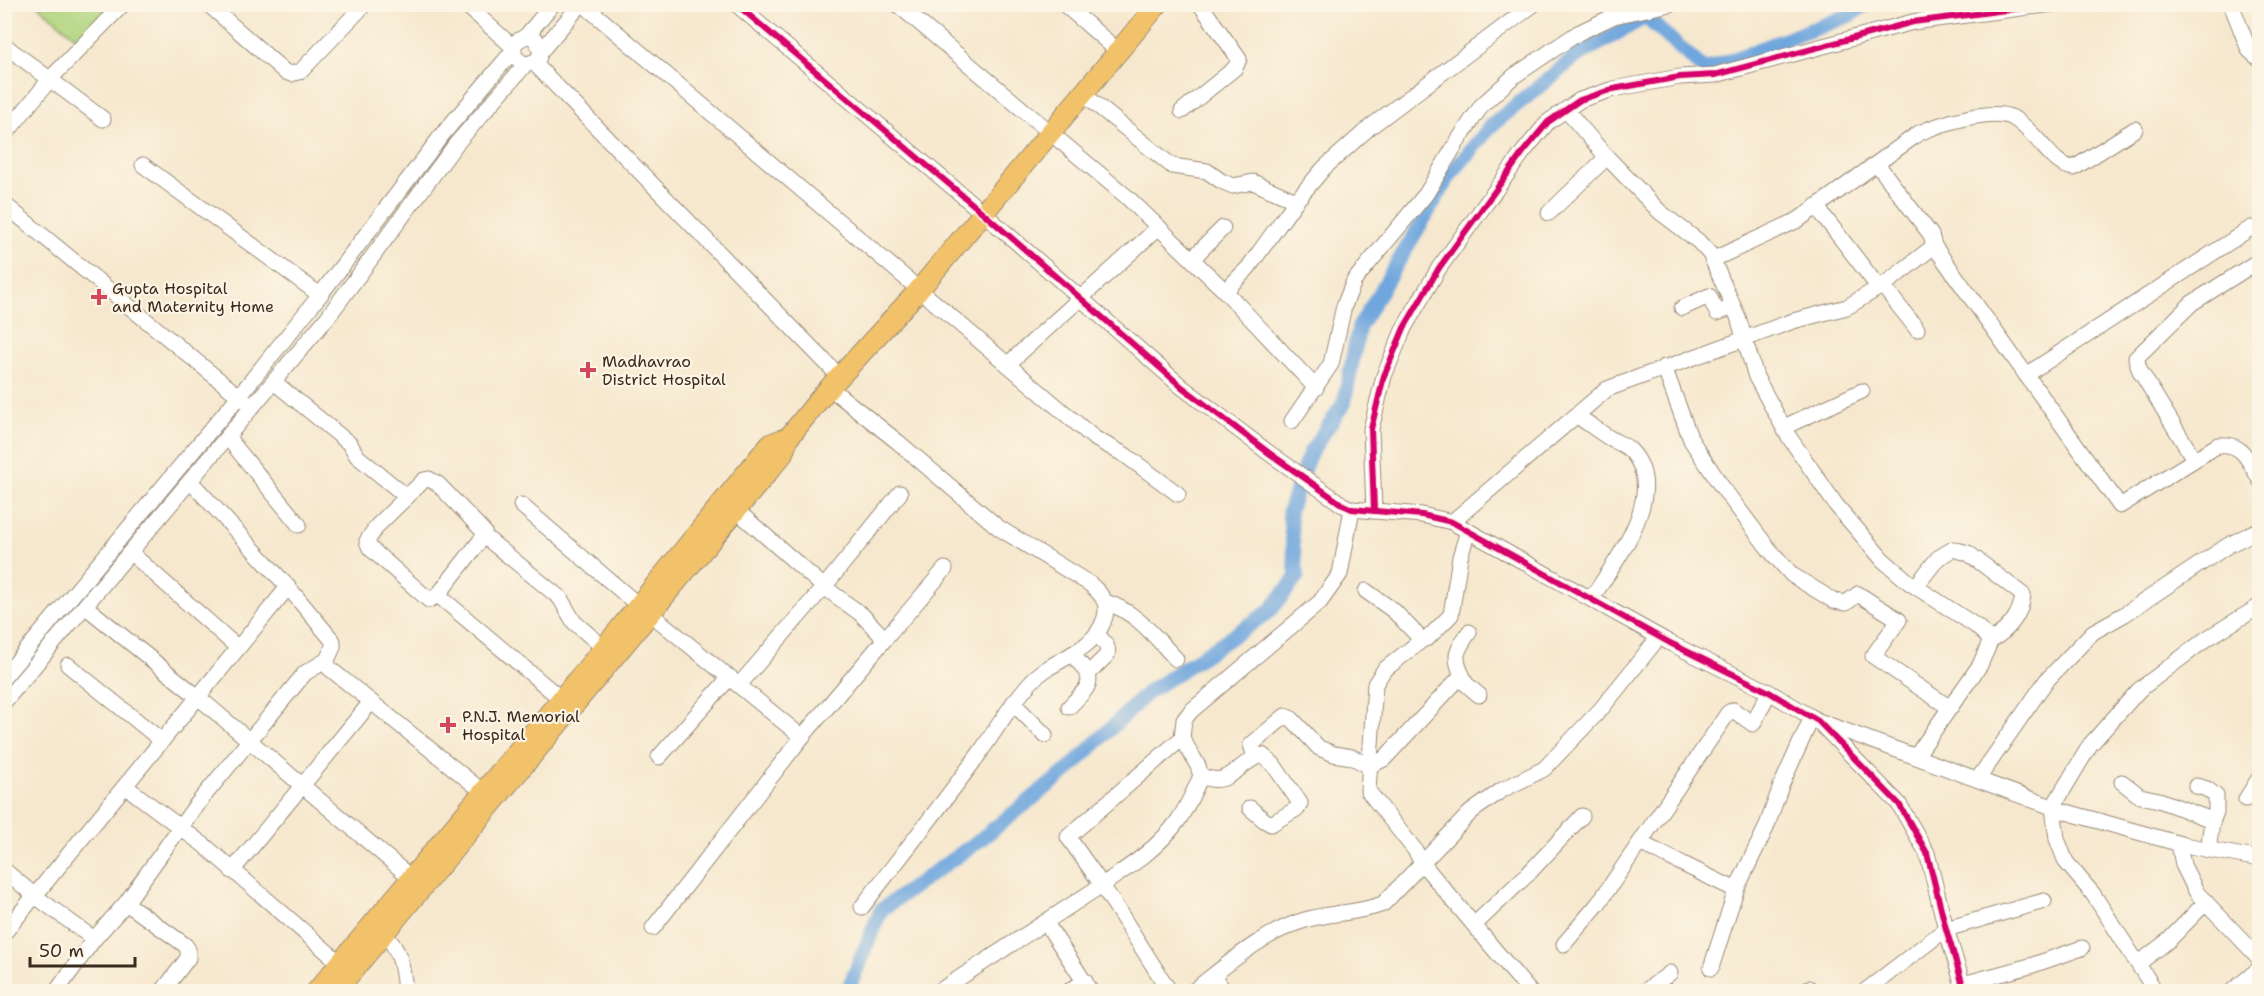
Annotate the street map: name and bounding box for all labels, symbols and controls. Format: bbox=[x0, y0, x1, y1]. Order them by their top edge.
place label: Gupta Hospital and Maternity Home bbox=[112, 278, 274, 317]
marker: Gupta Hospital and Maternity Home bbox=[90, 288, 108, 306]
place label: Madhavrao District Hospital bbox=[602, 351, 726, 390]
marker: Madhavrao District Hospital bbox=[579, 361, 597, 379]
place label: P.N.J. Memorial Hospital bbox=[462, 706, 580, 745]
marker: P.N.J. Memorial Hospital bbox=[439, 716, 457, 734]
scale bar bbox=[30, 930, 135, 968]
text: 50 m bbox=[39, 939, 84, 963]

